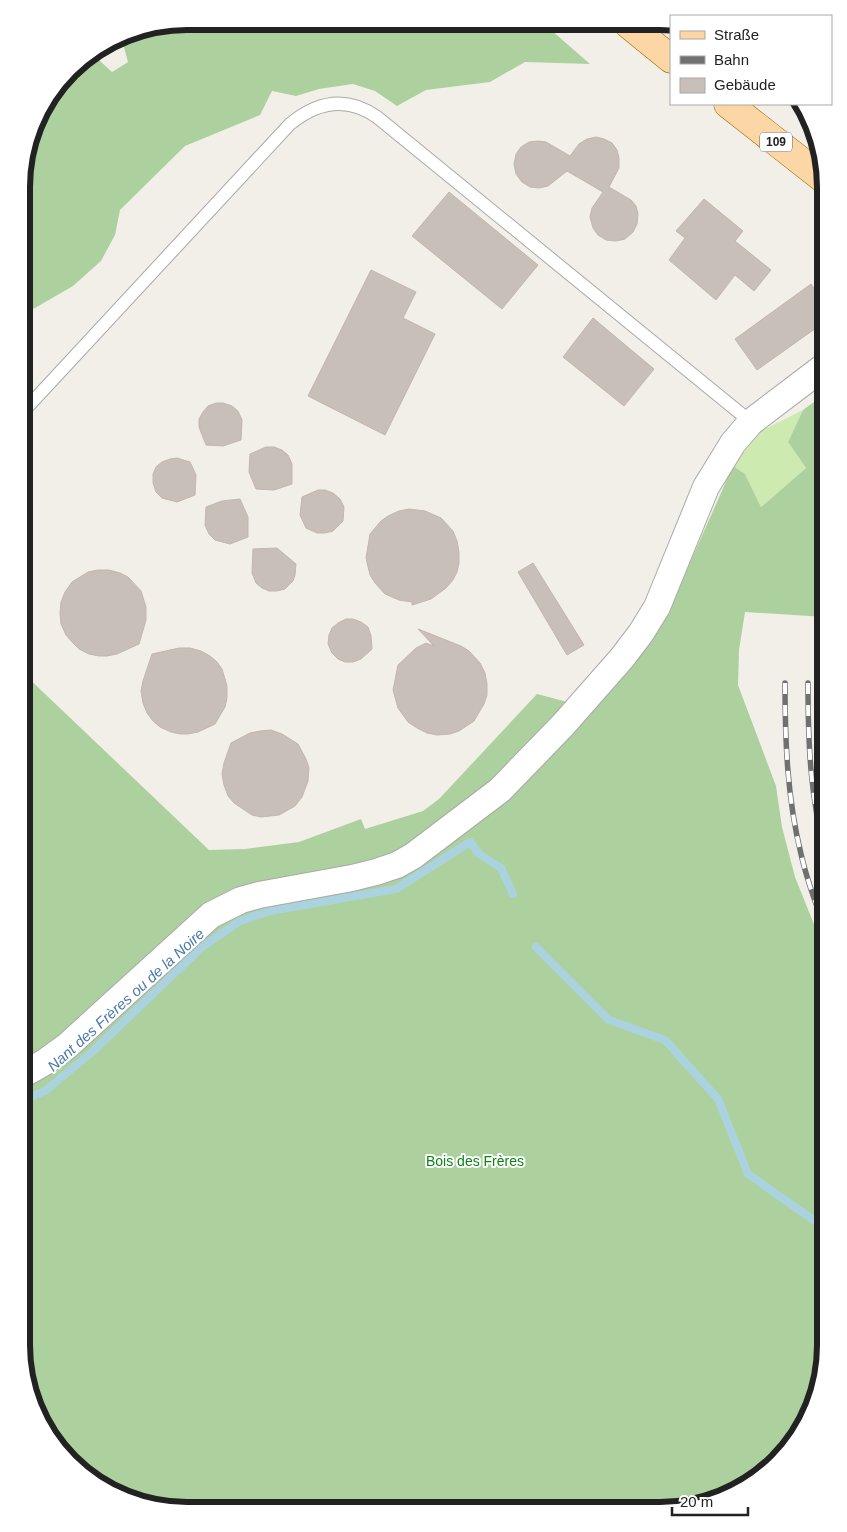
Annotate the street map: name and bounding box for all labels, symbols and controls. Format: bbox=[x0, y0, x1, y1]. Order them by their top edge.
legend bbox=[670, 15, 832, 105]
text: Straße bbox=[714, 26, 759, 43]
text: Bahn bbox=[714, 51, 749, 68]
text: Gebäude bbox=[714, 76, 776, 93]
road number: 109 bbox=[760, 132, 792, 152]
water label: Nant des Frères ou de la Noire bbox=[44, 925, 208, 1075]
park label: Bois des Frères bbox=[426, 1153, 524, 1169]
scale bar bbox=[672, 1484, 748, 1516]
text: 20 m bbox=[680, 1493, 713, 1510]

